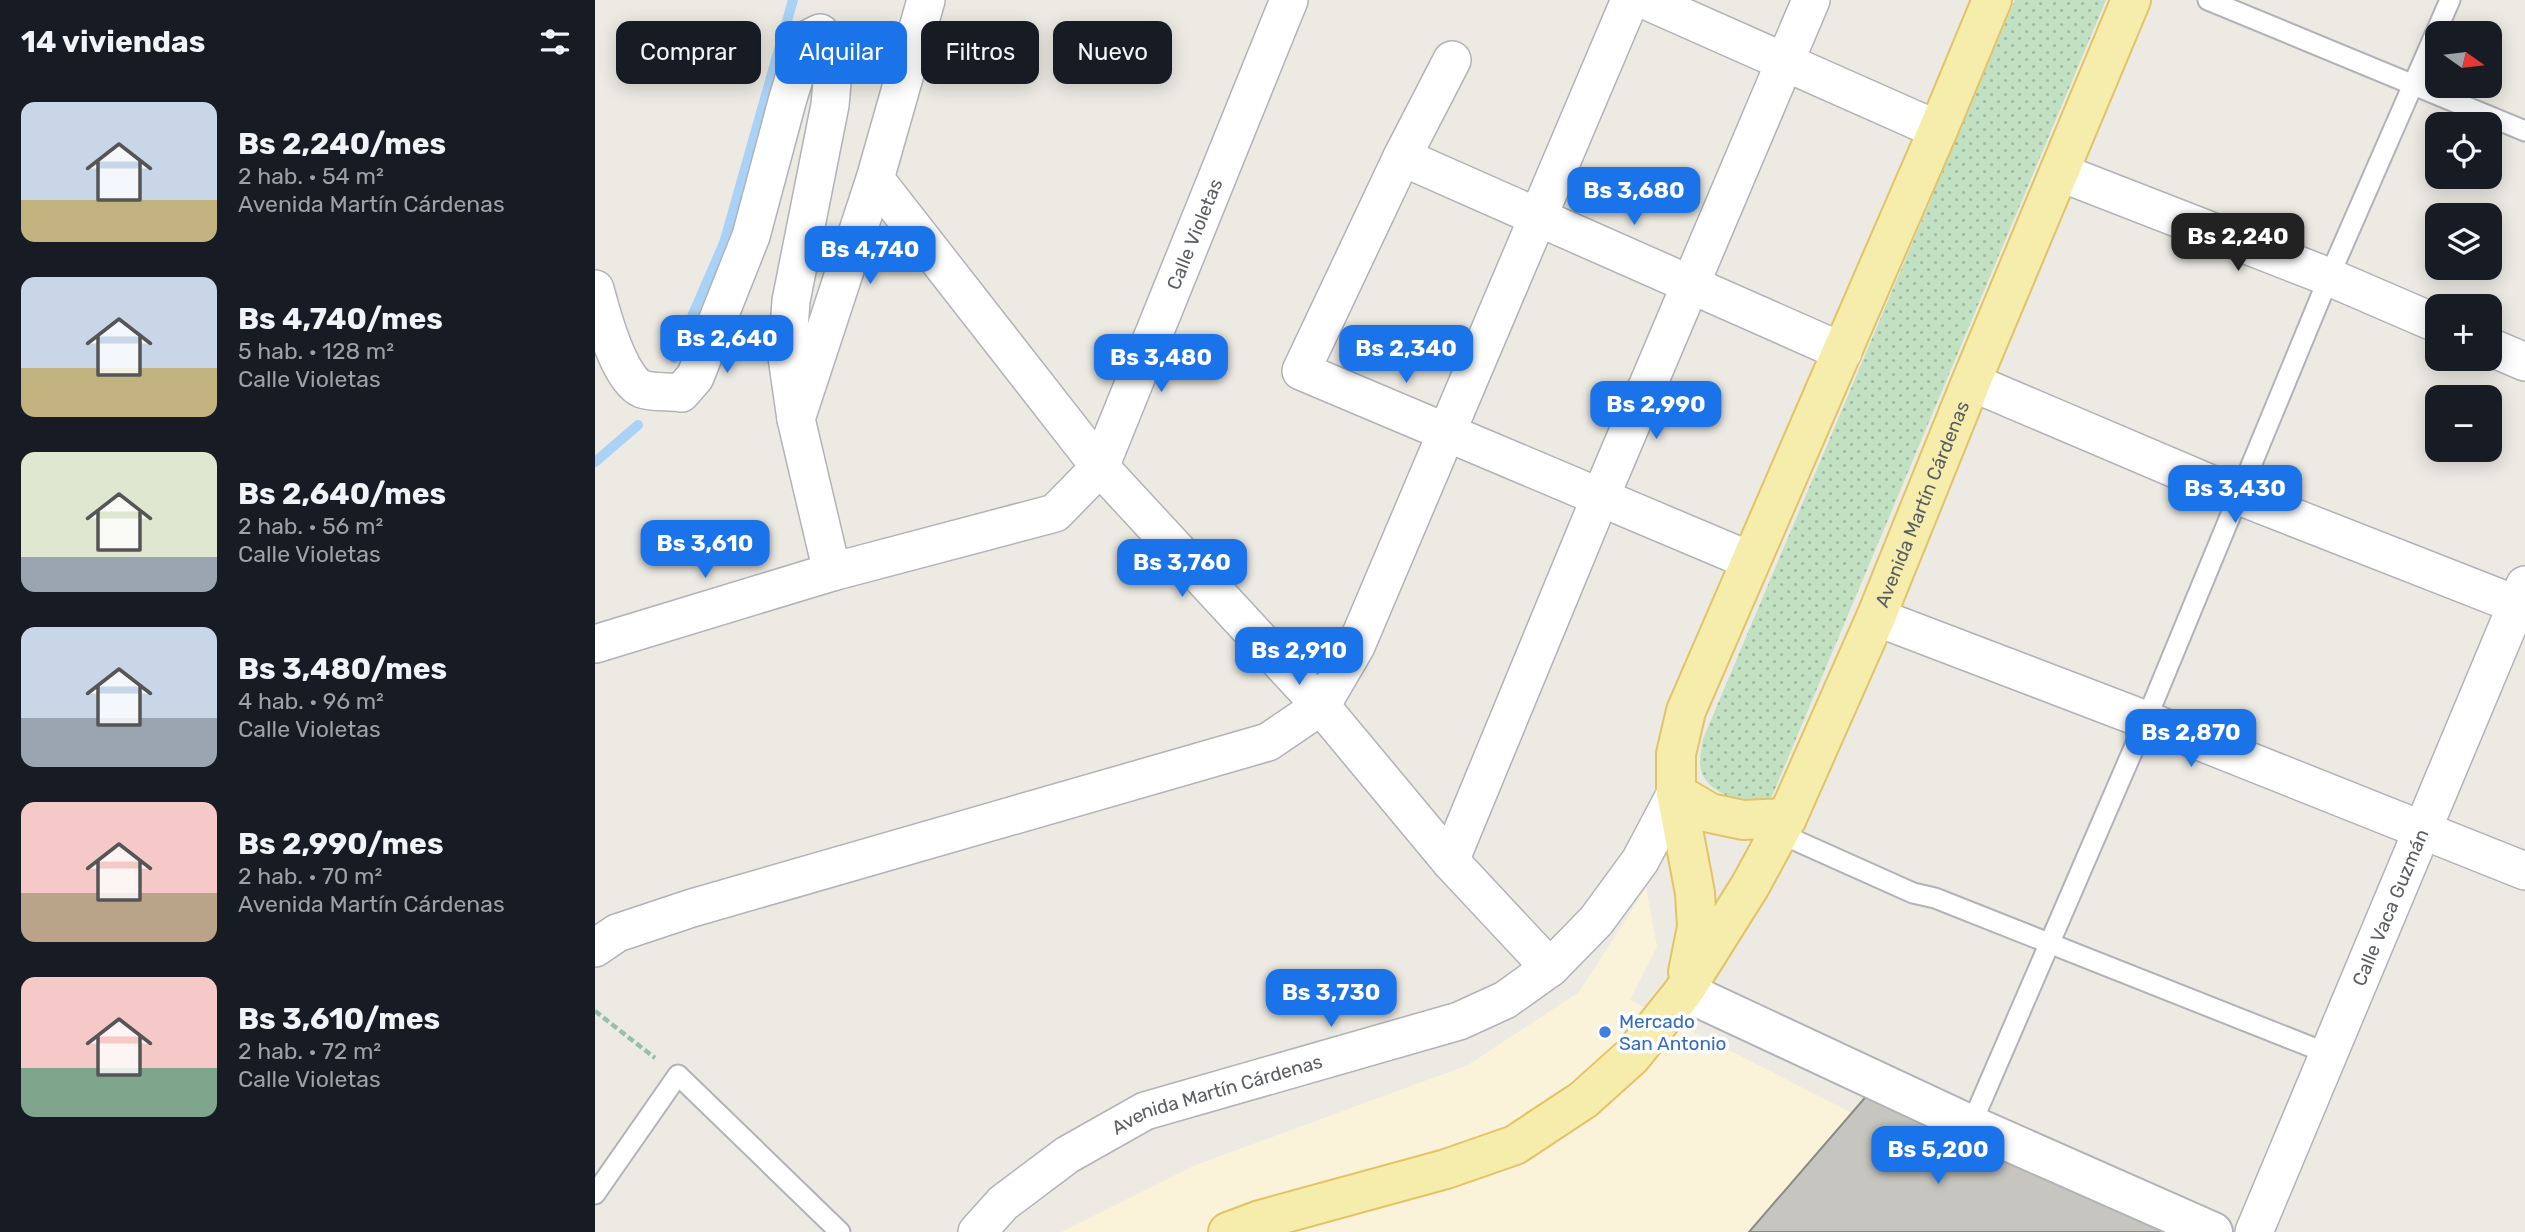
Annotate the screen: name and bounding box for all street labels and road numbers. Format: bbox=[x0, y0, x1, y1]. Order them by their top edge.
street label: Calle Violetas bbox=[1161, 175, 1227, 293]
street label: Avenida Martín Cárdenas bbox=[1870, 397, 1974, 610]
street label: Calle Vaca Guzmán bbox=[2347, 826, 2433, 989]
street label: Avenida Martín Cárdenas bbox=[1107, 1049, 1325, 1139]

